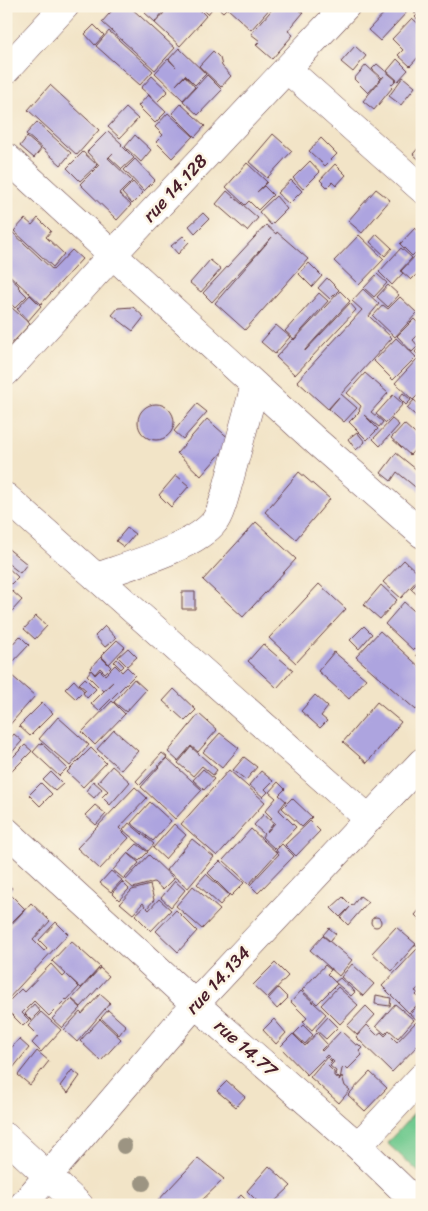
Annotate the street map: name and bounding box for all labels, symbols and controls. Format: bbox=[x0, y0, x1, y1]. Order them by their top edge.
street label: rue 14.128 bbox=[135, 146, 216, 230]
street label: rue 14.134 bbox=[178, 938, 258, 1022]
street label: rue 14.77 bbox=[207, 1011, 286, 1086]

